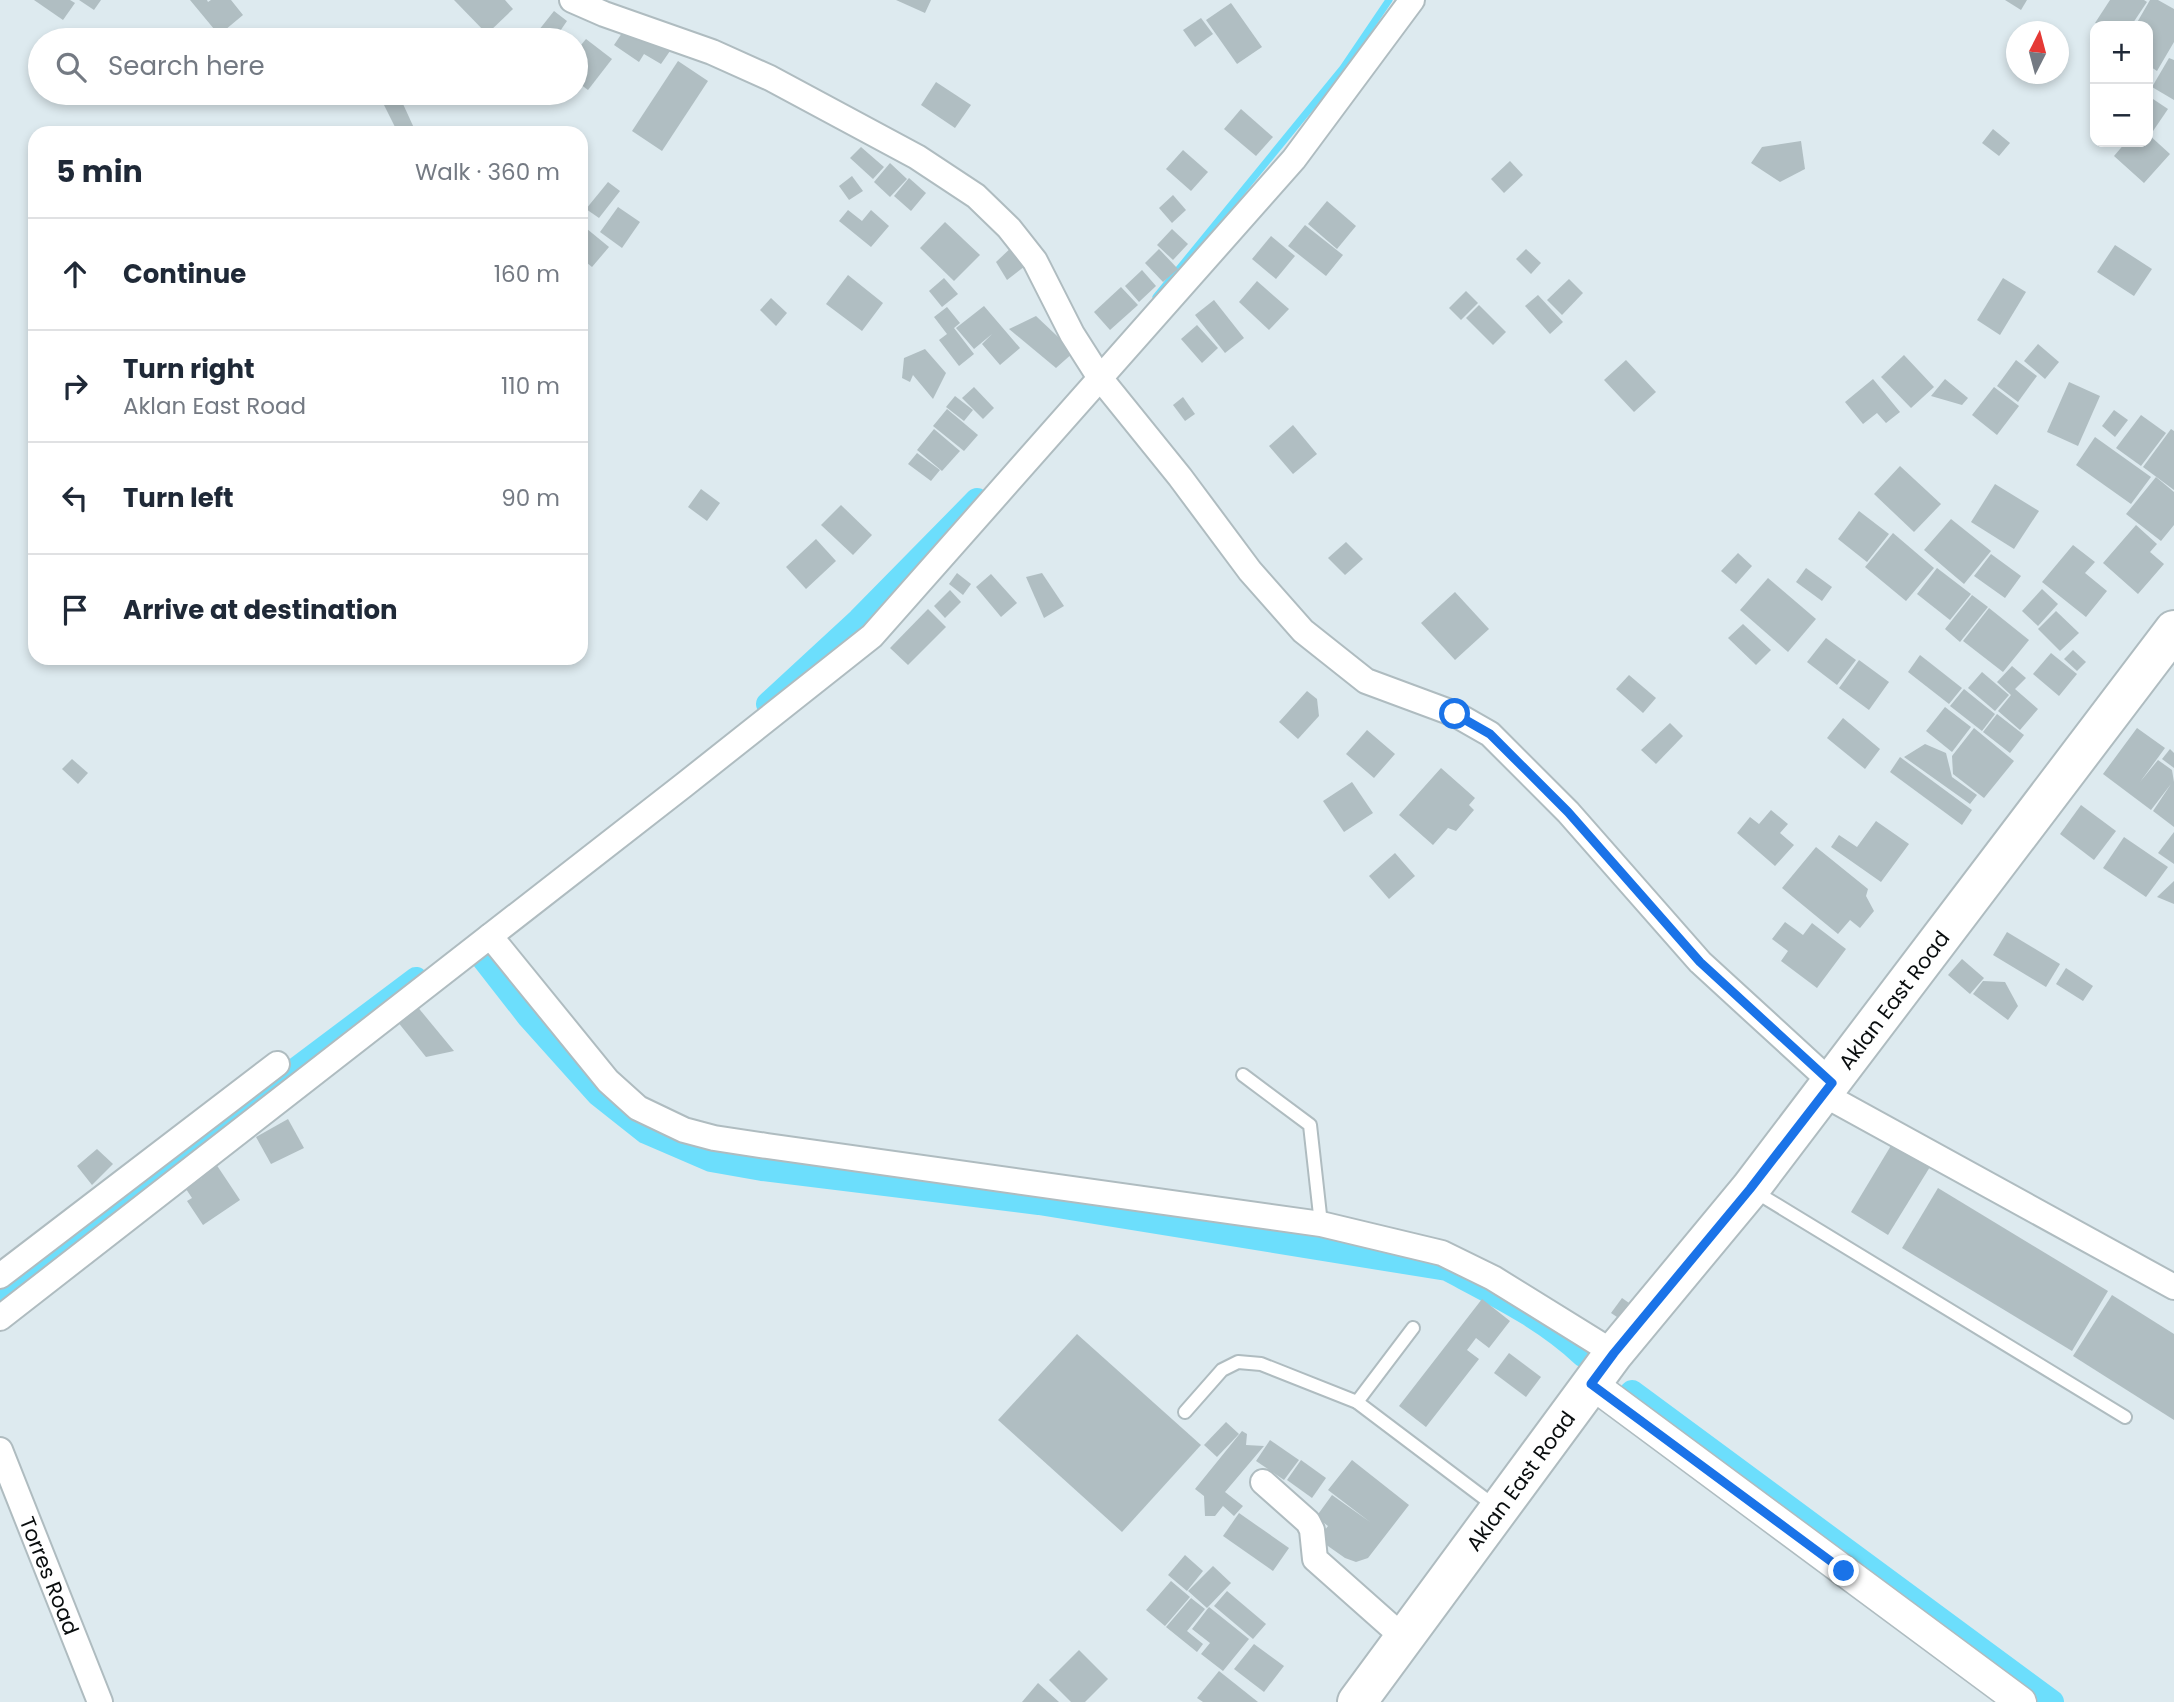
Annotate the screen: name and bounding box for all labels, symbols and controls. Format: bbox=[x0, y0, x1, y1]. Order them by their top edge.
north arrow bbox=[2006, 21, 2069, 84]
map controls bbox=[2090, 21, 2153, 147]
button: + bbox=[2090, 21, 2153, 84]
search box bbox=[28, 28, 588, 105]
icon: search bbox=[52, 48, 90, 86]
text: Search here bbox=[108, 48, 265, 84]
button: − bbox=[2090, 84, 2153, 147]
text: 5 min bbox=[56, 150, 143, 193]
text: Walk · 360 m bbox=[415, 156, 560, 188]
icon: ahead bbox=[56, 255, 94, 293]
text: Continue bbox=[123, 256, 246, 292]
text: 160 m bbox=[494, 258, 560, 290]
text: Turn right bbox=[123, 351, 255, 387]
icon: right bbox=[56, 367, 94, 405]
text: 110 m bbox=[501, 370, 560, 402]
text: Aklan East Road bbox=[123, 390, 306, 422]
icon: left bbox=[56, 479, 94, 517]
text: Turn left bbox=[123, 480, 234, 516]
text: 90 m bbox=[501, 482, 560, 514]
icon: arrive bbox=[56, 591, 94, 629]
text: Arrive at destination bbox=[123, 592, 398, 628]
route start bbox=[1439, 698, 1470, 729]
street label: Aklan East Road bbox=[1831, 924, 1956, 1075]
street label: Aklan East Road bbox=[1459, 1405, 1581, 1557]
street label: Torres Road bbox=[13, 1512, 86, 1639]
route end bbox=[1828, 1555, 1859, 1586]

